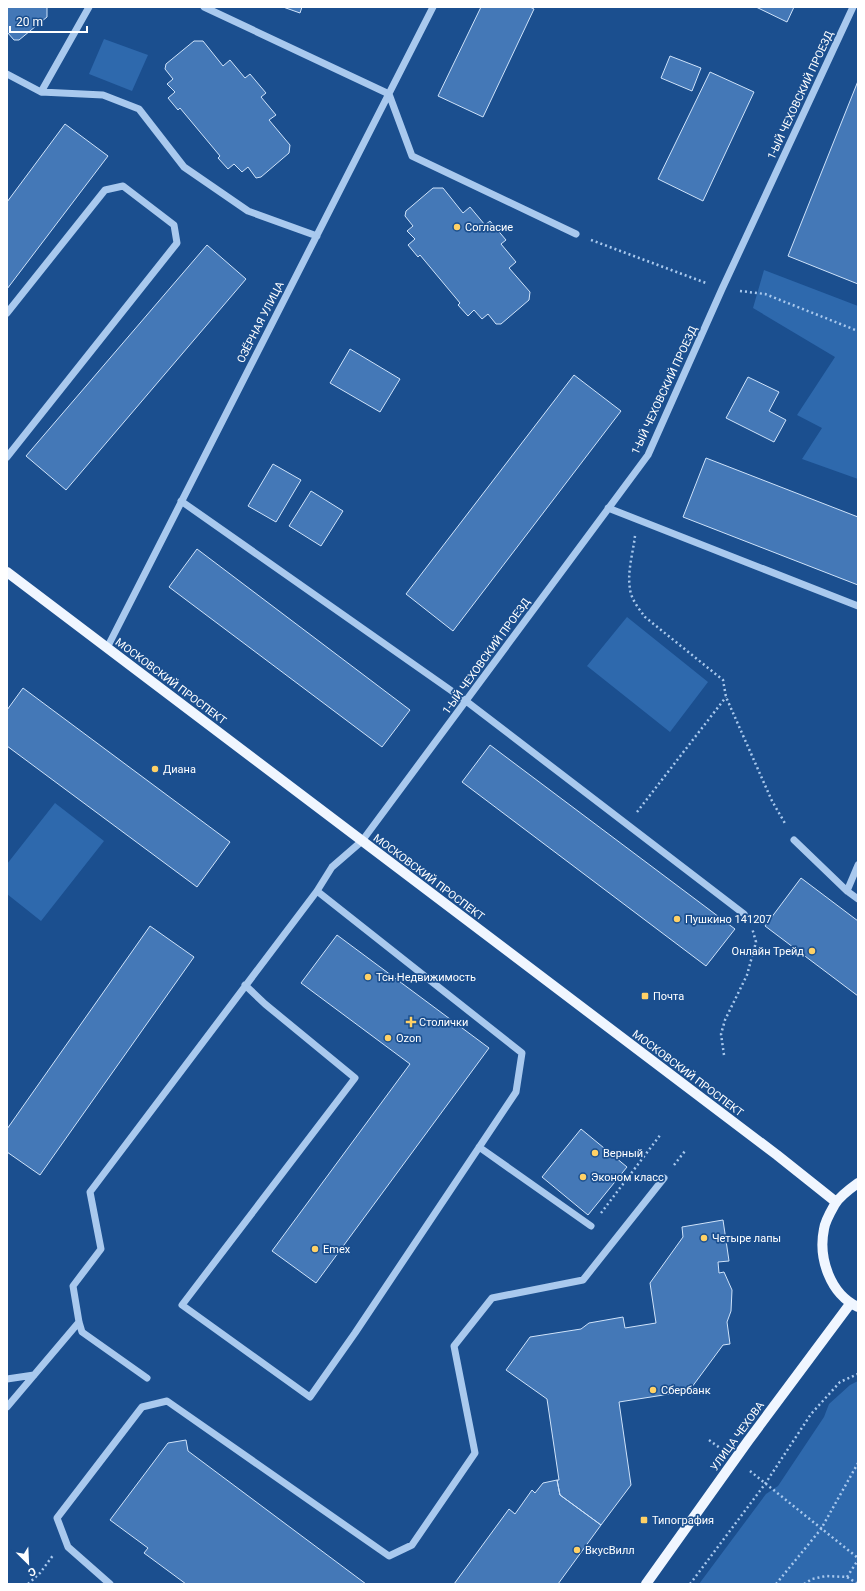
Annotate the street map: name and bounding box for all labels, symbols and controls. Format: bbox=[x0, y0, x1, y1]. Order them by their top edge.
scale bar bbox=[10, 8, 87, 34]
text: 20 m bbox=[16, 15, 43, 29]
street label: 1-ЫЙ ЧЕХОВСКИЙ ПРОЕЗД bbox=[765, 29, 836, 162]
place label: Согласие bbox=[465, 221, 513, 234]
marker: Согласие bbox=[452, 222, 462, 232]
street label: ОЗЁРНАЯ УЛИЦА bbox=[234, 279, 287, 365]
street label: 1-ЫЙ ЧЕХОВСКИЙ ПРОЕЗД bbox=[629, 324, 700, 457]
street label: 1-ЫЙ ЧЕХОВСКИЙ ПРОЕЗД bbox=[440, 596, 533, 717]
street label: МОСКОВСКИЙ ПРОСПЕКТ bbox=[113, 635, 229, 728]
place label: Диана bbox=[163, 763, 196, 776]
marker: Диана bbox=[150, 764, 160, 774]
street label: МОСКОВСКИЙ ПРОСПЕКТ bbox=[371, 831, 487, 924]
place label: Пушкино 141207 bbox=[685, 913, 772, 926]
marker: Пушкино 141207 bbox=[672, 914, 682, 924]
place label: Онлайн Трейд bbox=[732, 945, 804, 958]
marker: Онлайн Трейд bbox=[807, 946, 817, 956]
place label: Тсн Недвижимость bbox=[376, 971, 476, 984]
marker: Тсн Недвижимость bbox=[363, 972, 373, 982]
place label: Почта bbox=[653, 990, 684, 1003]
marker: Почта bbox=[640, 991, 650, 1001]
place label: Столички bbox=[419, 1016, 468, 1029]
marker: Столички bbox=[406, 1017, 416, 1027]
street label: МОСКОВСКИЙ ПРОСПЕКТ bbox=[630, 1027, 746, 1120]
place label: Ozon bbox=[396, 1032, 421, 1045]
marker: Ozon bbox=[383, 1033, 393, 1043]
place label: Верный bbox=[603, 1147, 643, 1160]
marker: Верный bbox=[590, 1148, 600, 1158]
place label: Эконом класс bbox=[591, 1171, 664, 1184]
marker: Эконом класс bbox=[578, 1172, 588, 1182]
place label: Четыре лапы bbox=[712, 1232, 781, 1245]
marker: Четыре лапы bbox=[699, 1233, 709, 1243]
place label: Emex bbox=[323, 1243, 351, 1256]
marker: Emex bbox=[310, 1244, 320, 1254]
place label: Сбербанк bbox=[661, 1384, 711, 1397]
marker: Сбербанк bbox=[648, 1385, 658, 1395]
street label: УЛИЦА ЧЕХОВА bbox=[708, 1398, 767, 1473]
place label: Типография bbox=[652, 1514, 714, 1527]
marker: Типография bbox=[639, 1515, 649, 1525]
north arrow bbox=[8, 1543, 48, 1583]
place label: ВкусВилл bbox=[585, 1544, 635, 1557]
marker: ВкусВилл bbox=[572, 1545, 582, 1555]
text: С bbox=[26, 1564, 38, 1579]

